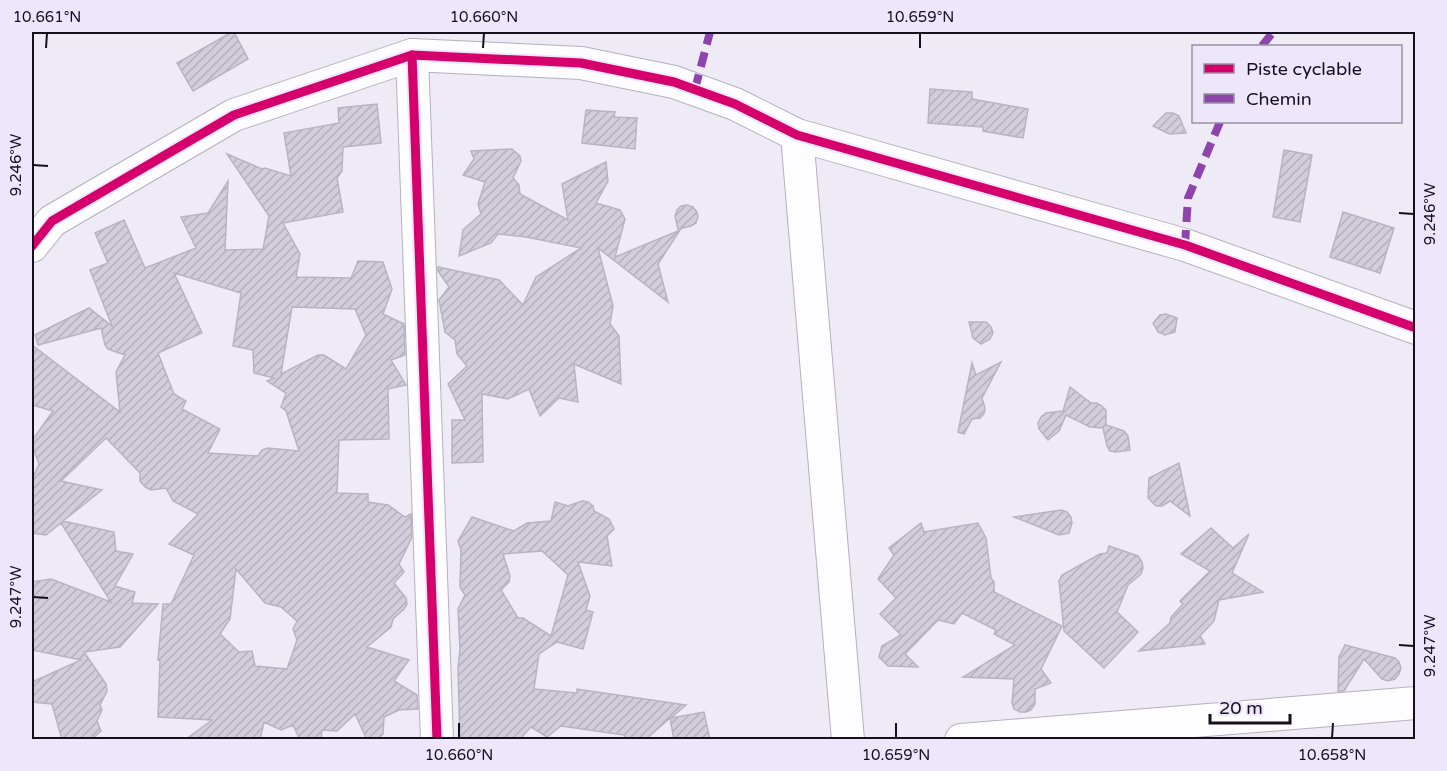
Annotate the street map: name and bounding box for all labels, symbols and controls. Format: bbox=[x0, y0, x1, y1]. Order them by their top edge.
text: 10.661°N bbox=[13, 8, 81, 26]
text: 10.660°N bbox=[450, 8, 518, 26]
text: 10.659°N bbox=[886, 8, 954, 26]
legend bbox=[1192, 45, 1402, 123]
text: Piste cyclable bbox=[1246, 58, 1362, 80]
text: Chemin bbox=[1246, 88, 1312, 110]
text: 9.246°W bbox=[7, 134, 25, 196]
text: 9.246°W bbox=[1421, 183, 1439, 245]
text: 9.247°W bbox=[7, 566, 25, 628]
text: 9.247°W bbox=[1421, 615, 1439, 677]
scale bar bbox=[1210, 687, 1290, 725]
text: 20 m bbox=[1219, 697, 1263, 719]
text: 10.660°N bbox=[425, 746, 493, 764]
text: 10.659°N bbox=[862, 746, 930, 764]
text: 10.658°N bbox=[1298, 746, 1366, 764]

